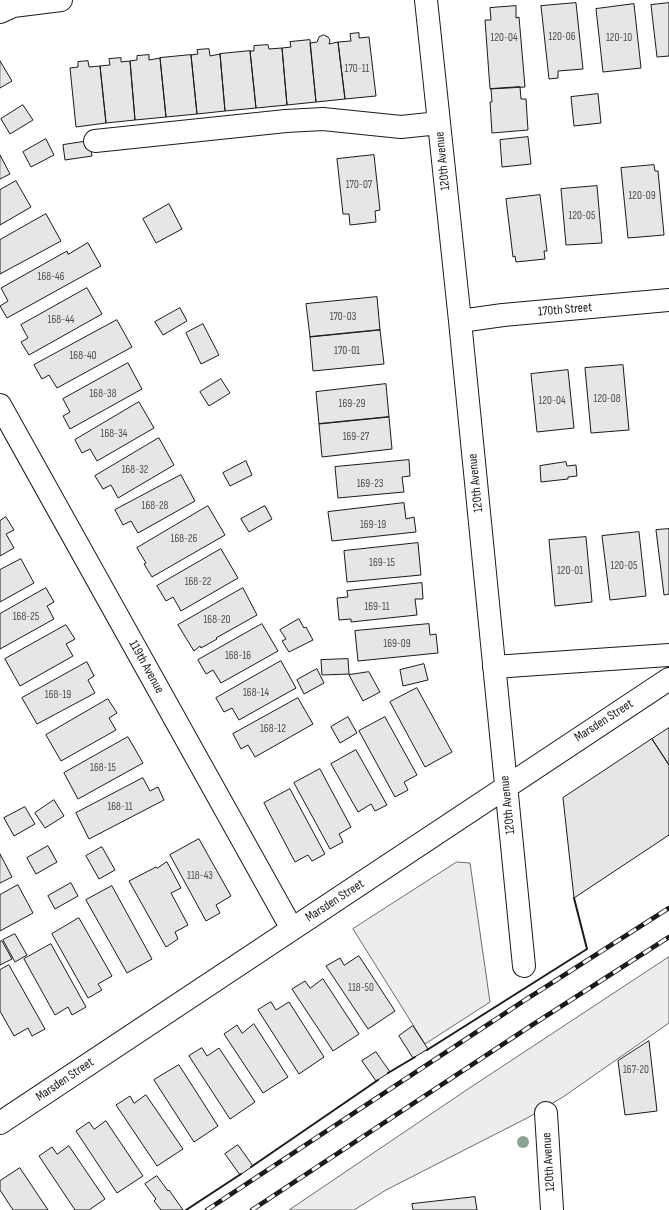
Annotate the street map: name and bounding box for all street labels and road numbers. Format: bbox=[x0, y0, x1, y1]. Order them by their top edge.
street label: 120th Avenue bbox=[432, 131, 454, 191]
street label: 170th Street bbox=[537, 300, 593, 320]
street label: 120th Avenue bbox=[465, 453, 487, 513]
street label: 119th Avenue bbox=[125, 638, 167, 696]
street label: Marsden Street bbox=[572, 696, 636, 746]
street label: 120th Avenue bbox=[497, 775, 519, 835]
street label: Marsden Street bbox=[303, 876, 367, 926]
street label: Marsden Street bbox=[33, 1055, 97, 1105]
street label: 120th Avenue bbox=[539, 1132, 559, 1192]

